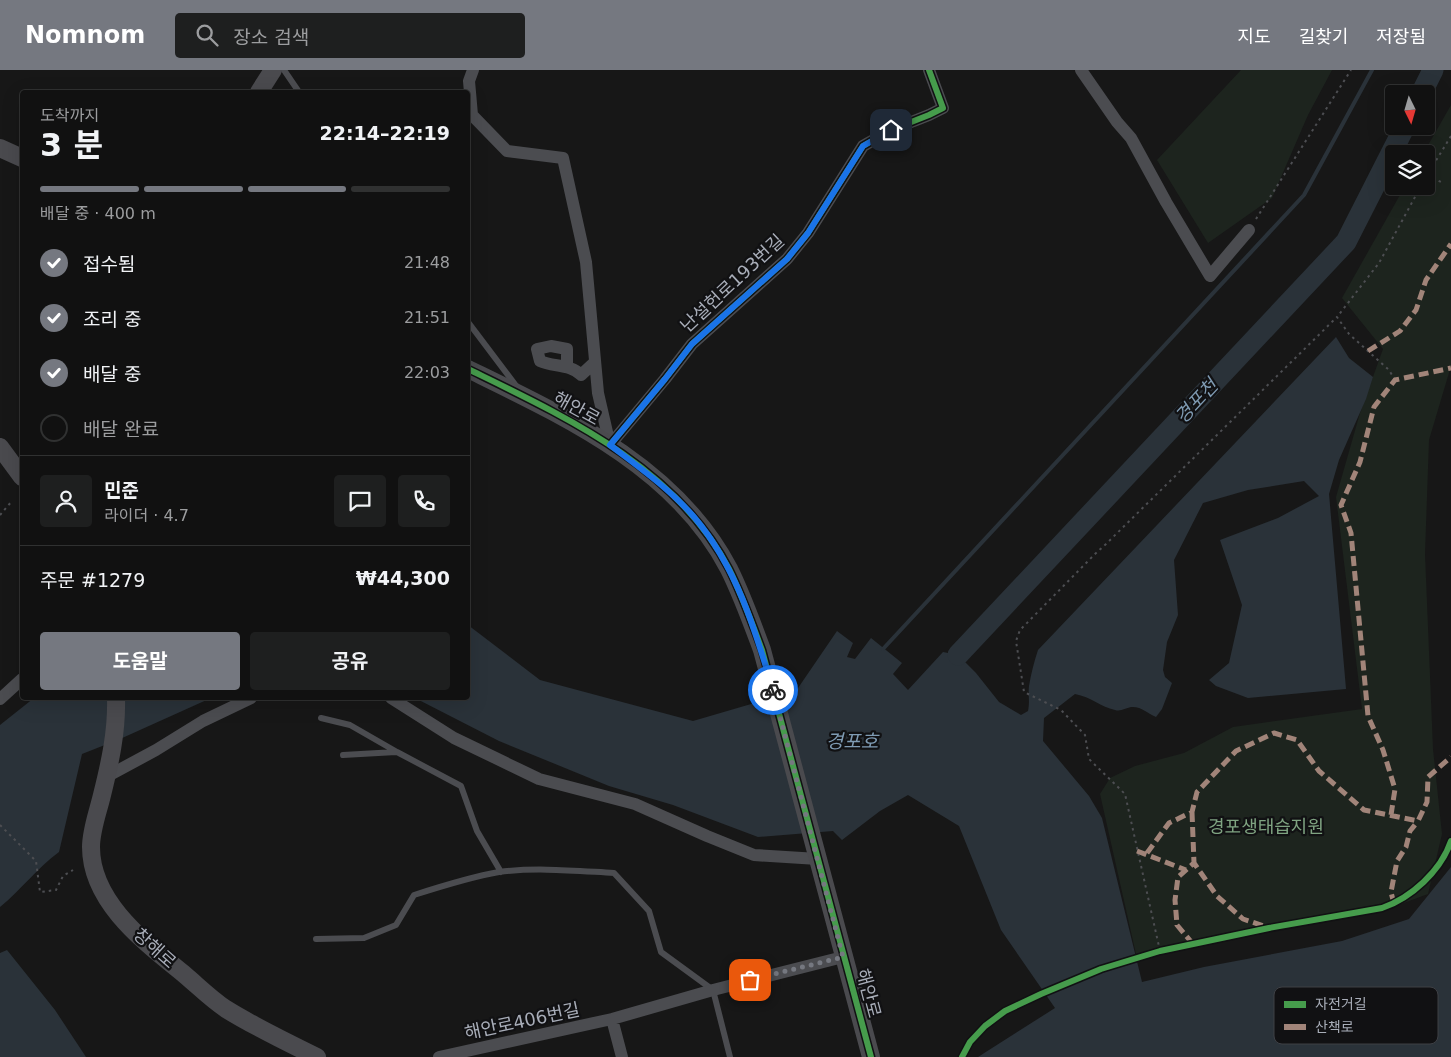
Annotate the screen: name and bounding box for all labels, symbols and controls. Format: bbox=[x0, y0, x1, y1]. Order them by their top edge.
search box bbox=[175, 13, 525, 58]
text: Nomnom bbox=[25, 21, 145, 49]
icon: search bbox=[193, 21, 221, 49]
text: 장소 검색 bbox=[233, 26, 309, 48]
text: 지도 bbox=[1238, 26, 1271, 47]
text: 길찾기 bbox=[1299, 26, 1348, 47]
text: 저장됨 bbox=[1376, 26, 1426, 47]
north arrow bbox=[1385, 85, 1435, 135]
map controls bbox=[1385, 85, 1435, 195]
text: 도착까지 bbox=[40, 106, 99, 125]
pin bbox=[870, 109, 912, 151]
icon: home bbox=[877, 116, 905, 144]
text: 22:14–22:19 bbox=[320, 122, 450, 144]
text: 3 분 bbox=[40, 126, 103, 164]
button: layers bbox=[1385, 145, 1435, 195]
text: 배달 중 · 400 m bbox=[40, 204, 156, 223]
street label: 난설헌로193번길 bbox=[676, 230, 788, 336]
icon: check bbox=[40, 249, 68, 277]
text: 접수됨 bbox=[83, 253, 135, 275]
text: 21:48 bbox=[404, 253, 450, 272]
icon: check bbox=[40, 304, 68, 332]
text: 조리 중 bbox=[83, 308, 141, 330]
text: 21:51 bbox=[404, 308, 450, 327]
icon: check bbox=[40, 359, 68, 387]
text: 배달 중 bbox=[83, 363, 141, 385]
text: 22:03 bbox=[404, 363, 450, 382]
water label: 경포천 bbox=[1170, 373, 1223, 428]
street label: 해안로 bbox=[550, 387, 604, 429]
text: 배달 완료 bbox=[83, 418, 159, 440]
button: person bbox=[40, 475, 92, 527]
button: chat bbox=[334, 475, 386, 527]
button: phone bbox=[398, 475, 450, 527]
text: 민준 bbox=[104, 479, 139, 501]
text: 라이더 · 4.7 bbox=[104, 506, 189, 525]
text: ₩44,300 bbox=[356, 567, 450, 589]
text: 주문 #1279 bbox=[40, 569, 145, 591]
button: 도움말 bbox=[40, 632, 240, 690]
button: 공유 bbox=[250, 632, 450, 690]
courier bbox=[748, 665, 798, 715]
icon: bike bbox=[759, 676, 787, 704]
water label: 경포호 bbox=[826, 730, 880, 752]
park label: 경포생태습지원 bbox=[1208, 816, 1324, 837]
street label: 창해로 bbox=[130, 924, 180, 972]
pin bbox=[729, 959, 771, 1001]
icon: bag bbox=[736, 966, 764, 994]
street label: 해안로 bbox=[852, 966, 886, 1020]
legend bbox=[1274, 987, 1438, 1044]
text: 자전거길 bbox=[1315, 996, 1367, 1012]
street label: 해안로406번길 bbox=[463, 999, 581, 1043]
text: 산책로 bbox=[1315, 1019, 1354, 1035]

